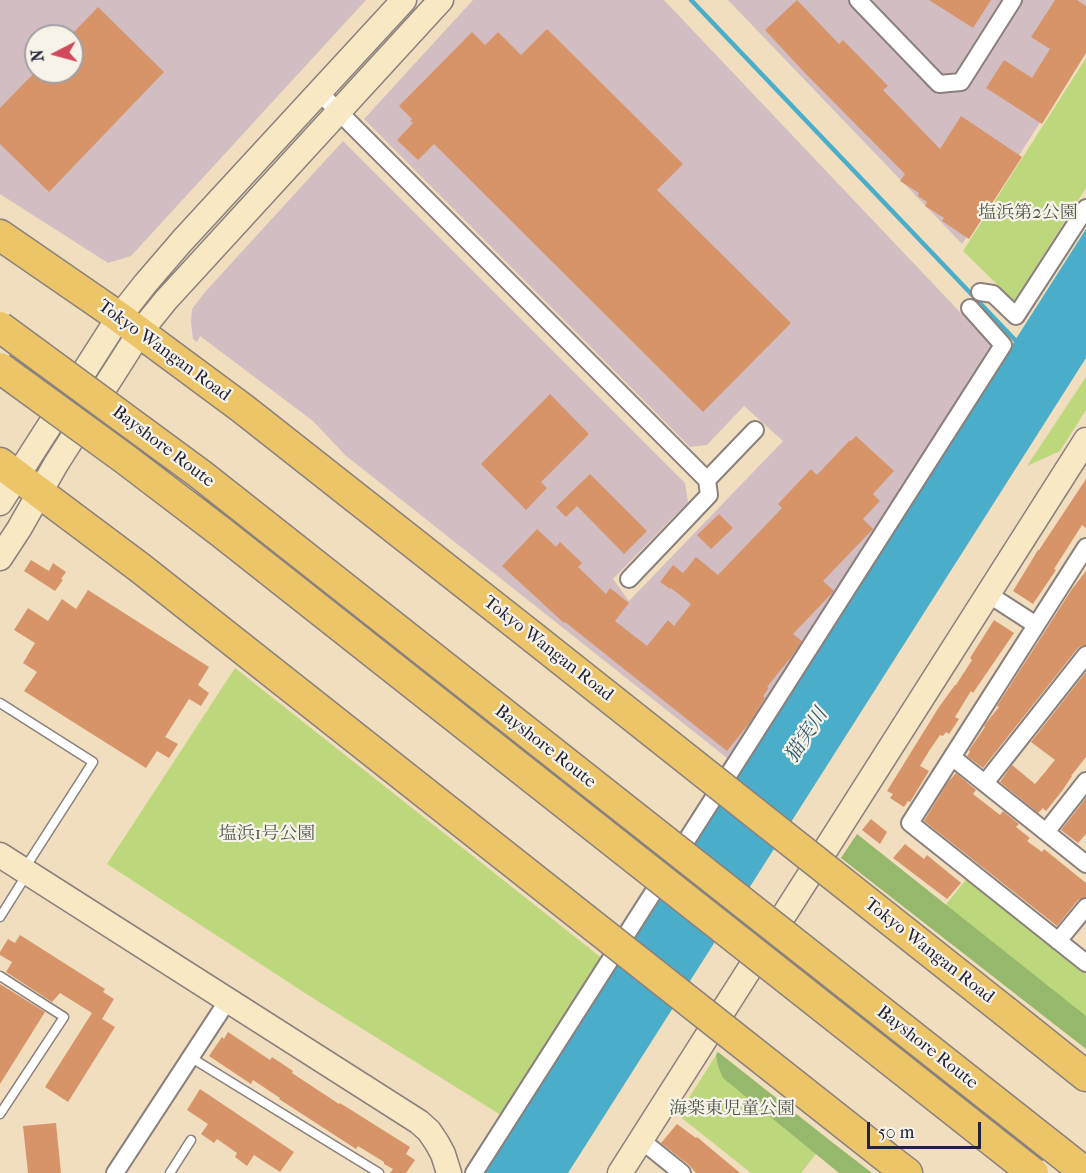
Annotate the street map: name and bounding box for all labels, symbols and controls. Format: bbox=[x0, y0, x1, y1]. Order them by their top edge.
north arrow bbox=[24, 24, 84, 84]
text: N bbox=[28, 49, 48, 63]
park label: 塩浜第2公園 bbox=[978, 203, 1078, 225]
street label: Tokyo Wangan Road bbox=[94, 296, 234, 406]
street label: Bayshore Route bbox=[108, 402, 218, 492]
street label: Tokyo Wangan Road bbox=[479, 592, 617, 706]
street label: Bayshore Route bbox=[490, 701, 600, 793]
water label: 猫実川 bbox=[781, 704, 833, 768]
park label: 塩浜1号公園 bbox=[219, 824, 315, 846]
street label: Tokyo Wangan Road bbox=[860, 894, 998, 1008]
street label: Bayshore Route bbox=[872, 1002, 982, 1094]
park label: 海楽東児童公園 bbox=[669, 1099, 795, 1121]
scale bar bbox=[870, 1110, 984, 1148]
text: 50 m bbox=[878, 1122, 914, 1143]

